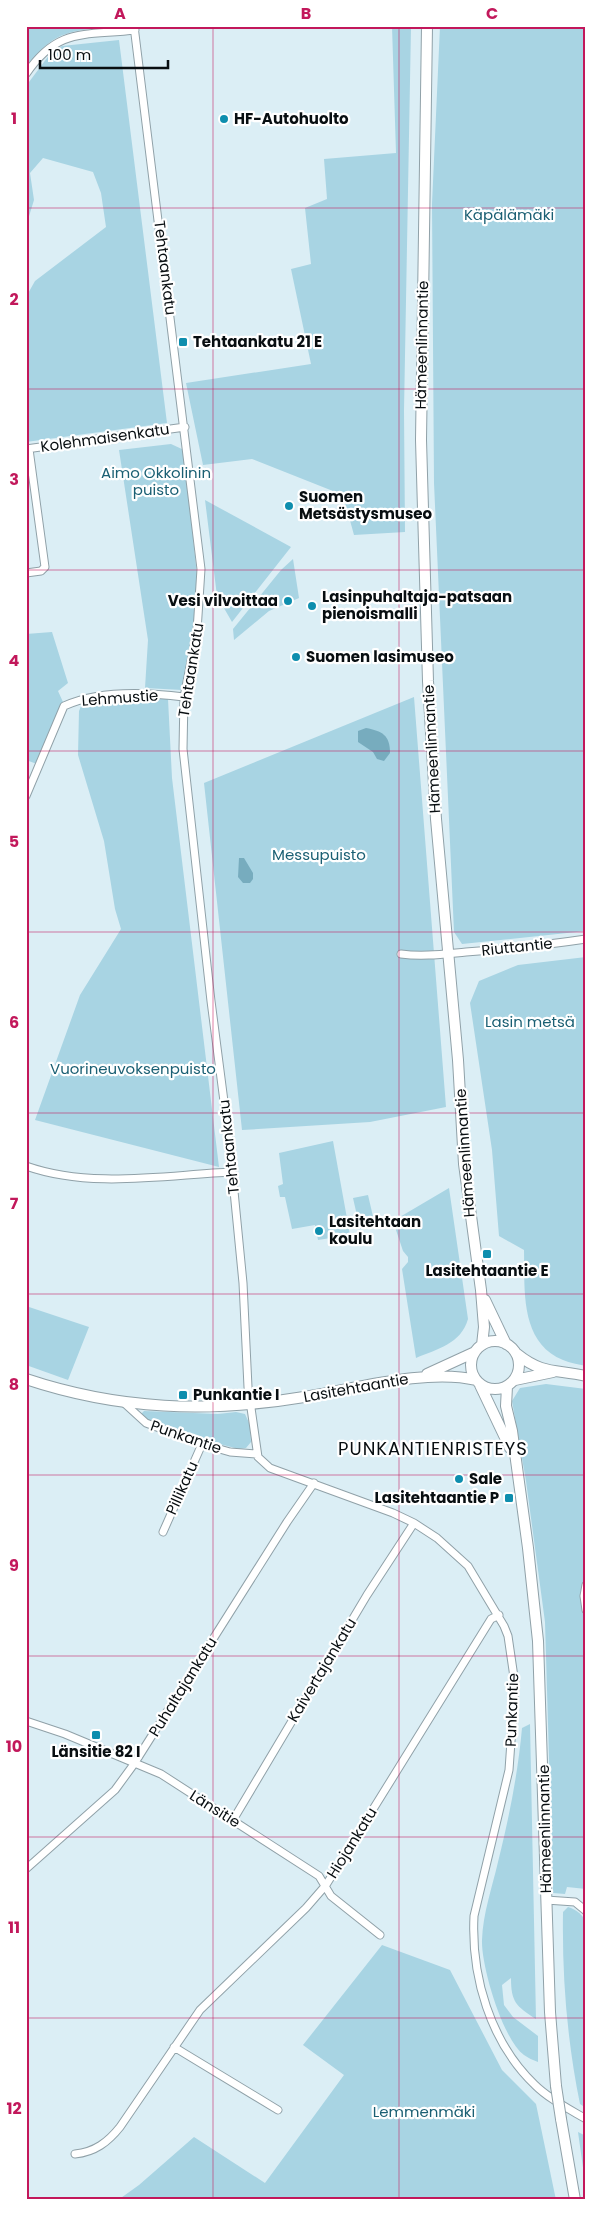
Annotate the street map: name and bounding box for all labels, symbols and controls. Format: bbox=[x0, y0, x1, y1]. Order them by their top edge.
text: A bbox=[114, 2, 126, 25]
text: B bbox=[301, 2, 311, 25]
text: C bbox=[486, 2, 498, 25]
scale bar bbox=[40, 38, 168, 70]
text: 100 m bbox=[48, 44, 91, 65]
text: 1 bbox=[11, 107, 17, 130]
place label: HF-Autohuolto bbox=[234, 108, 349, 129]
marker: HF-Autohuolto bbox=[218, 113, 230, 125]
park label: Käpälämäki bbox=[464, 204, 554, 225]
street label: Tehtaankatu bbox=[149, 219, 182, 317]
street label: Hämeenlinnantie bbox=[410, 280, 433, 410]
text: 2 bbox=[9, 288, 19, 311]
place label: Tehtaankatu 21 E bbox=[193, 331, 322, 352]
marker: Tehtaankatu 21 E bbox=[177, 336, 189, 348]
street label: Kolehmaisenkatu bbox=[39, 418, 171, 457]
park label: Aimo Okkolinin puisto bbox=[101, 462, 211, 500]
text: 3 bbox=[9, 468, 19, 491]
place label: Suomen Metsästysmuseo bbox=[299, 486, 433, 524]
marker: Suomen Metsästysmuseo bbox=[283, 500, 295, 512]
place label: Lasinpuhaltaja-patsaan pienoismalli bbox=[322, 586, 512, 624]
place label: Vesi vilvoittaa bbox=[168, 590, 278, 611]
marker: Vesi vilvoittaa bbox=[282, 595, 294, 607]
marker: Lasinpuhaltaja-patsaan pienoismalli bbox=[306, 600, 318, 612]
street label: Tehtaankatu bbox=[173, 621, 208, 719]
place label: Suomen lasimuseo bbox=[306, 646, 454, 667]
text: 4 bbox=[9, 649, 20, 672]
marker: Suomen lasimuseo bbox=[290, 651, 302, 663]
street label: Lehmustie bbox=[81, 684, 159, 711]
street label: Hämeenlinnantie bbox=[418, 684, 445, 814]
text: 5 bbox=[9, 830, 19, 853]
park label: Messupuisto bbox=[272, 844, 366, 865]
street label: Riuttantie bbox=[480, 932, 554, 961]
text: 6 bbox=[9, 1011, 19, 1034]
park label: Lasin metsä bbox=[485, 1011, 575, 1032]
park label: Vuorineuvoksenpuisto bbox=[50, 1058, 216, 1079]
street label: Hämeenlinnantie bbox=[450, 1088, 479, 1218]
street label: Tehtaankatu bbox=[213, 1099, 244, 1196]
text: 7 bbox=[10, 1192, 19, 1215]
place label: Lasitehtaan koulu bbox=[329, 1211, 421, 1249]
marker: Lasitehtaan koulu bbox=[313, 1225, 325, 1237]
marker: Lasitehtaantie E bbox=[481, 1248, 493, 1260]
place label: Lasitehtaantie E bbox=[425, 1260, 549, 1281]
street label: Lasitehtaantie bbox=[302, 1368, 410, 1407]
text: 8 bbox=[9, 1373, 19, 1396]
place label: Punkantie I bbox=[193, 1384, 280, 1405]
marker: Punkantie I bbox=[177, 1389, 189, 1401]
street label: Punkantie bbox=[148, 1415, 224, 1458]
district label: PUNKANTIENRISTEYS bbox=[338, 1436, 528, 1461]
street label: Pillikatu bbox=[160, 1458, 203, 1518]
place label: Sale bbox=[469, 1468, 502, 1489]
marker: Sale bbox=[453, 1473, 465, 1485]
place label: Lasitehtaantie P bbox=[375, 1487, 499, 1508]
marker: Lasitehtaantie P bbox=[503, 1492, 515, 1504]
text: 9 bbox=[9, 1554, 19, 1577]
street label: Kaivertajankatu bbox=[282, 1614, 361, 1726]
street label: Puhaltajankatu bbox=[144, 1633, 222, 1741]
street label: Punkantie bbox=[500, 1673, 523, 1747]
marker: Länsitie 82 I bbox=[90, 1729, 102, 1741]
text: 10 bbox=[6, 1735, 22, 1758]
place label: Länsitie 82 I bbox=[51, 1741, 141, 1762]
street label: Hämeenlinnantie bbox=[533, 1764, 556, 1894]
street label: Länsitie bbox=[186, 1785, 245, 1832]
street label: Hiojankatu bbox=[321, 1803, 382, 1882]
text: 11 bbox=[8, 1916, 20, 1939]
text: 12 bbox=[6, 2097, 22, 2120]
park label: Lemmenmäki bbox=[373, 2101, 475, 2122]

